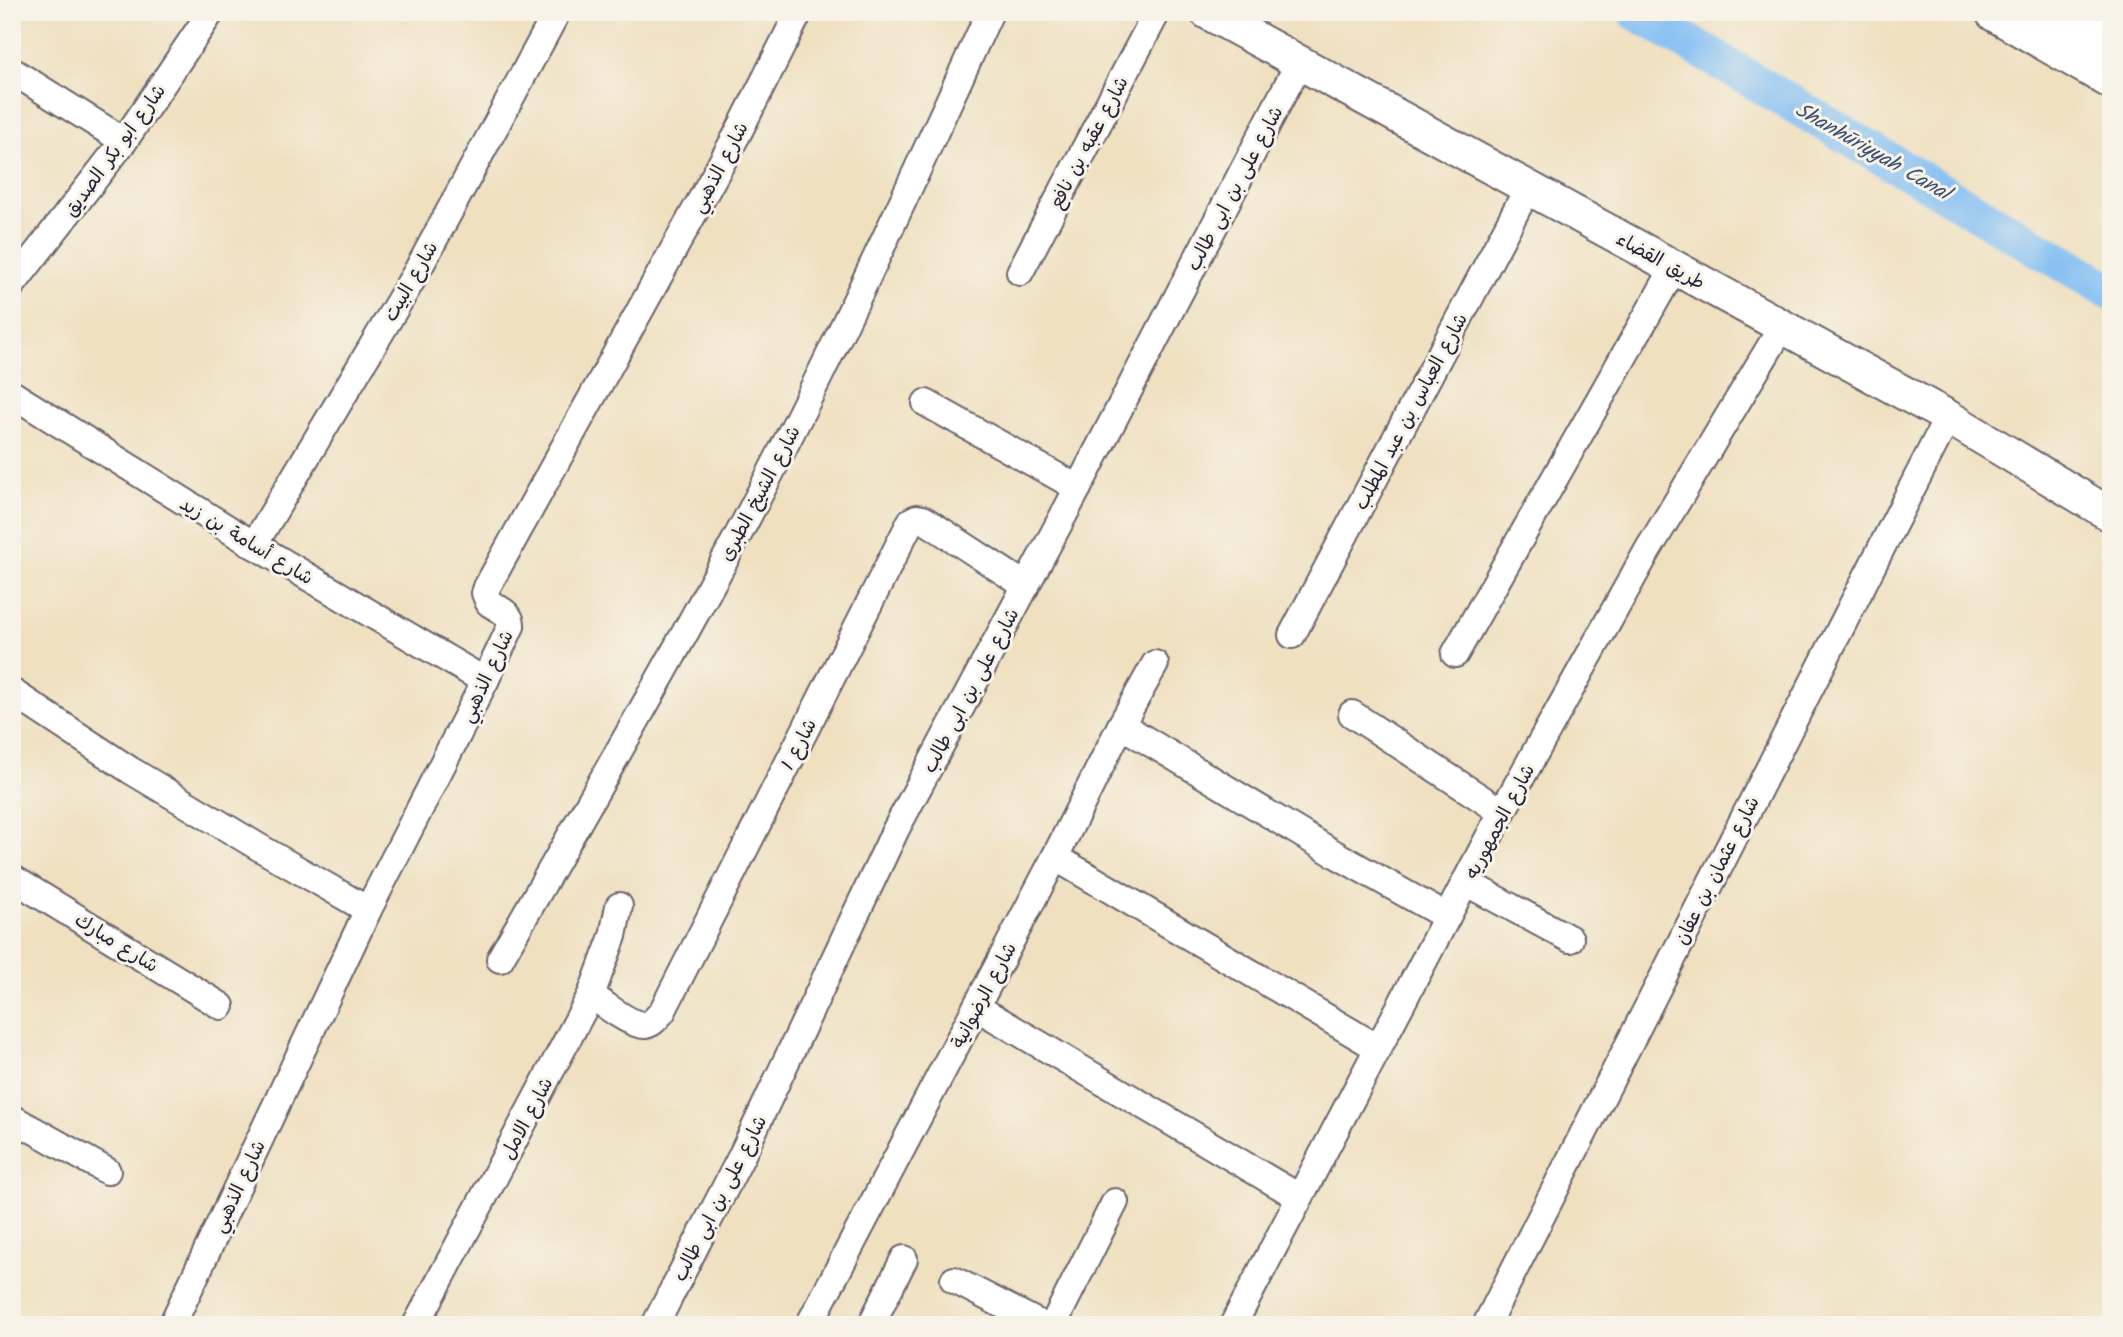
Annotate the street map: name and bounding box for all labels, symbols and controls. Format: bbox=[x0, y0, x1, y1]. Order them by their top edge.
street label: شارع عقبه بن نافع bbox=[1042, 71, 1137, 215]
street label: شارع ابو بكر الصديق bbox=[57, 78, 174, 224]
water label: Shanhūriyyah Canal bbox=[1788, 94, 1959, 212]
street label: شارع على بن ابى طالب bbox=[1180, 101, 1292, 277]
street label: شارع الذهبي bbox=[684, 117, 757, 219]
street label: طريق القضاء bbox=[1610, 225, 1710, 299]
street label: شارع البيت bbox=[377, 236, 447, 328]
street label: شارع العباس بن عبد المطلب bbox=[1347, 308, 1477, 516]
street label: شارع الشيخ الطبرى bbox=[712, 421, 809, 567]
street label: شارع أسامة بن زيد bbox=[173, 490, 319, 594]
street label: شارع على بن ابى طالب bbox=[916, 603, 1028, 779]
street label: شارع الذهبي bbox=[453, 625, 522, 728]
street label: شارع 1 bbox=[774, 714, 826, 776]
street label: شارع الجمهوريه bbox=[1458, 759, 1544, 885]
street label: شارع عثمان بن عفان bbox=[1667, 791, 1768, 951]
street label: شارع مبارك bbox=[68, 906, 164, 981]
street label: شارع الرضوانية bbox=[944, 937, 1025, 1055]
street label: شارع الامل bbox=[493, 1072, 562, 1166]
street label: شارع على بن ابى طالب bbox=[666, 1111, 776, 1287]
street label: شارع الذهبي bbox=[205, 1135, 274, 1238]

